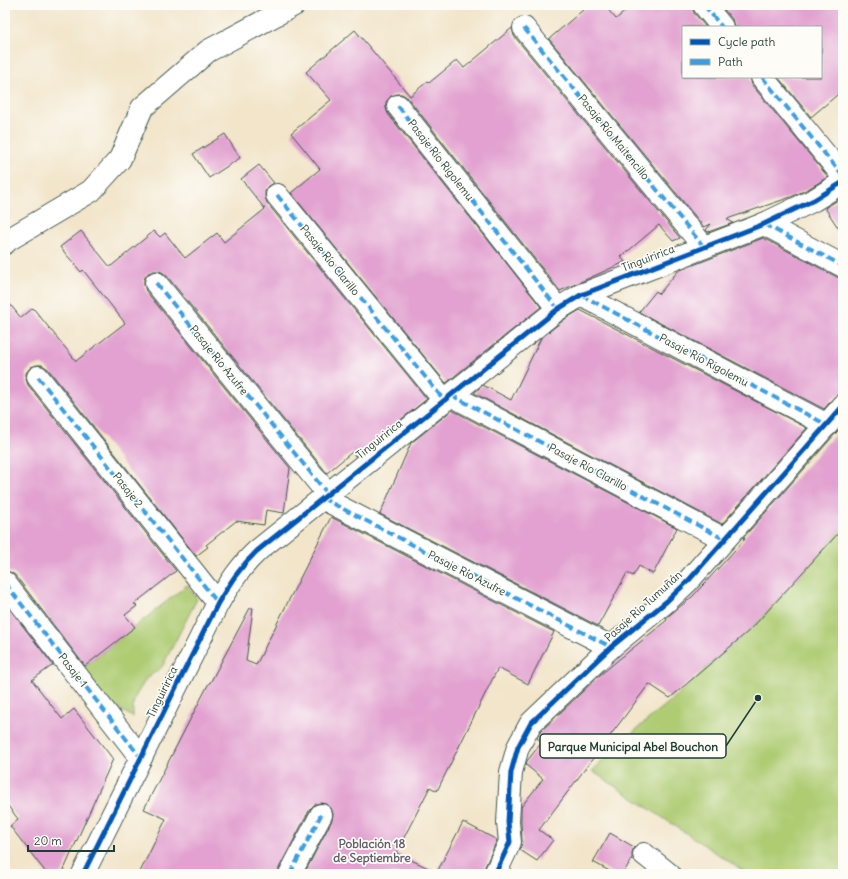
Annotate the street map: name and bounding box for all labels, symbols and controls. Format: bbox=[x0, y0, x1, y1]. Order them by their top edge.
legend bbox=[682, 26, 822, 78]
text: Cycle path bbox=[718, 34, 775, 49]
text: Path bbox=[718, 54, 743, 69]
street label: Pasaje Río Maitencillo bbox=[575, 91, 653, 183]
street label: Pasaje Río Rigolemu bbox=[405, 117, 477, 204]
street label: Pasaje Río Clarillo bbox=[297, 222, 363, 298]
street label: Tinguiririca bbox=[620, 242, 676, 274]
street label: Pasaje Río Azufre bbox=[187, 322, 251, 398]
street label: Pasaje Río Rigolemu bbox=[657, 330, 752, 390]
street label: Tinguiririca bbox=[353, 416, 405, 462]
street label: Pasaje Río Clarillo bbox=[546, 440, 630, 494]
street label: Pasaje 2 bbox=[110, 470, 146, 510]
street label: Pasaje Río Azufre bbox=[426, 547, 508, 599]
street label: Pasaje Río Tumuñán bbox=[601, 567, 685, 645]
street label: Pasaje 1 bbox=[55, 650, 91, 690]
street label: Tinguiririca bbox=[144, 664, 180, 720]
callout: Parque Municipal Abel Bouchon bbox=[540, 734, 726, 758]
text: Parque Municipal Abel Bouchon bbox=[548, 739, 718, 755]
scale bar bbox=[28, 827, 114, 853]
text: 20 m bbox=[34, 833, 62, 848]
district label: Población 18 de Septiembre bbox=[333, 836, 411, 866]

